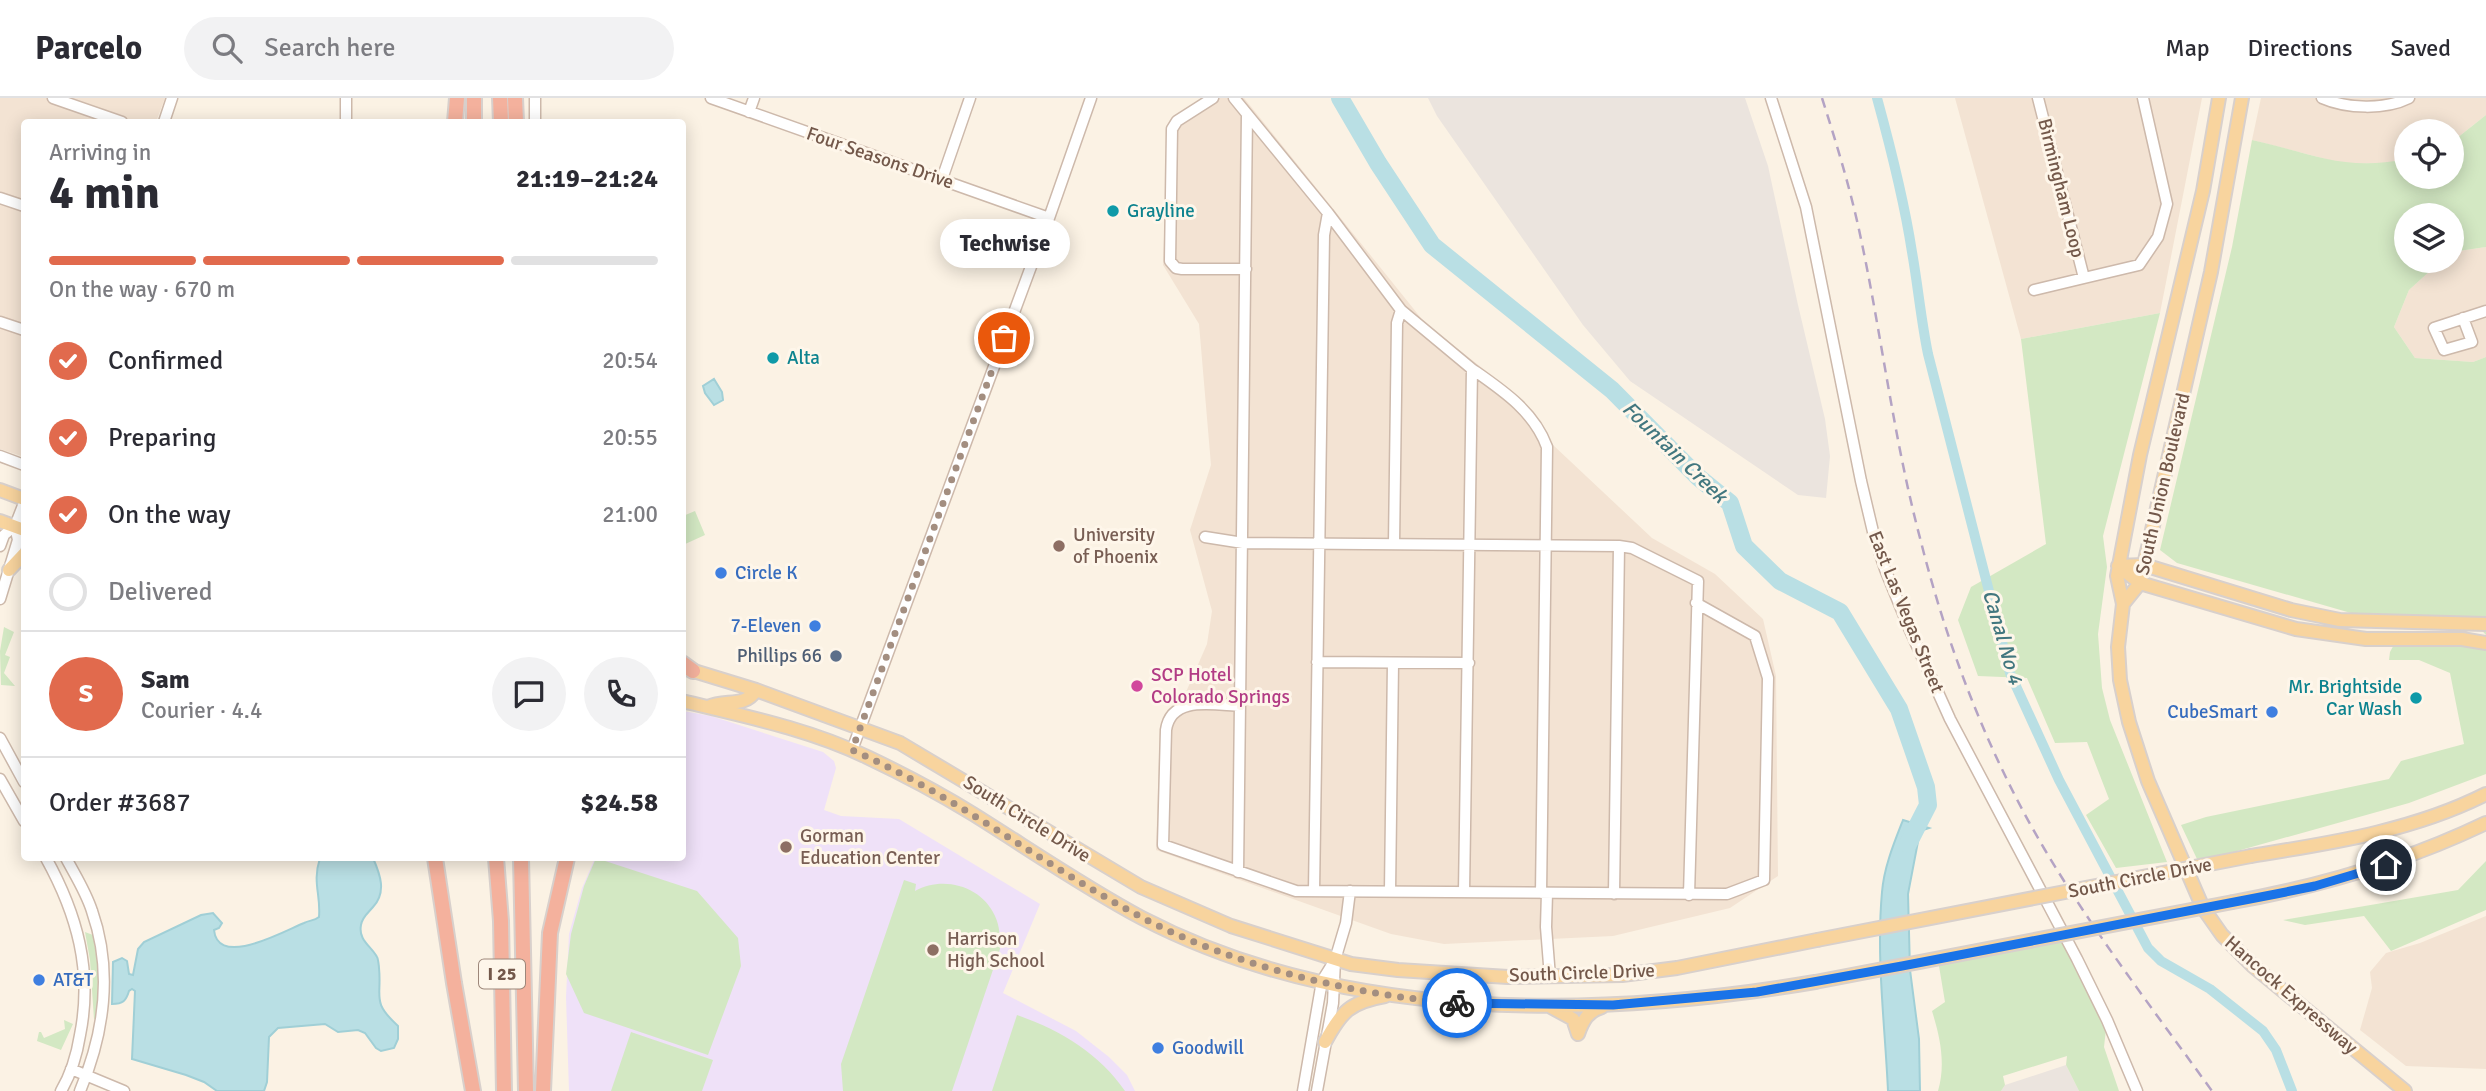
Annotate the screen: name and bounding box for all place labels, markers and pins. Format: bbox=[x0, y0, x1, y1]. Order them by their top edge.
place label: Grayline bbox=[1127, 199, 1195, 223]
marker: Grayline bbox=[1105, 203, 1121, 219]
callout: Techwise bbox=[939, 219, 1069, 268]
pin bbox=[974, 308, 1034, 368]
place label: Alta bbox=[787, 346, 820, 370]
marker: Alta bbox=[765, 350, 781, 366]
place label: University of Phoenix bbox=[1073, 523, 1158, 569]
marker: University of Phoenix bbox=[1051, 538, 1067, 554]
place label: Circle K bbox=[735, 561, 798, 585]
marker: Circle K bbox=[713, 565, 729, 581]
place label: 7-Eleven bbox=[730, 614, 801, 638]
marker: 7-Eleven bbox=[807, 618, 823, 634]
place label: Phillips 66 bbox=[737, 644, 822, 668]
marker: Phillips 66 bbox=[828, 648, 844, 664]
place label: SCP Hotel Colorado Springs bbox=[1151, 663, 1290, 709]
place label: Mr. Brightside Car Wash bbox=[2288, 675, 2402, 721]
marker: SCP Hotel Colorado Springs bbox=[1129, 678, 1145, 694]
marker: Mr. Brightside Car Wash bbox=[2408, 690, 2424, 706]
place label: CubeSmart bbox=[2167, 700, 2258, 724]
marker: CubeSmart bbox=[2264, 704, 2280, 720]
place label: Gorman Education Center bbox=[800, 824, 940, 870]
pin bbox=[2356, 835, 2416, 895]
marker: Gorman Education Center bbox=[778, 839, 794, 855]
place label: Harrison High School bbox=[947, 927, 1045, 973]
marker: Harrison High School bbox=[925, 942, 941, 958]
place label: AT&T bbox=[53, 968, 94, 992]
marker: AT&T bbox=[31, 972, 47, 988]
place label: Goodwill bbox=[1172, 1036, 1244, 1060]
marker: Goodwill bbox=[1150, 1040, 1166, 1056]

